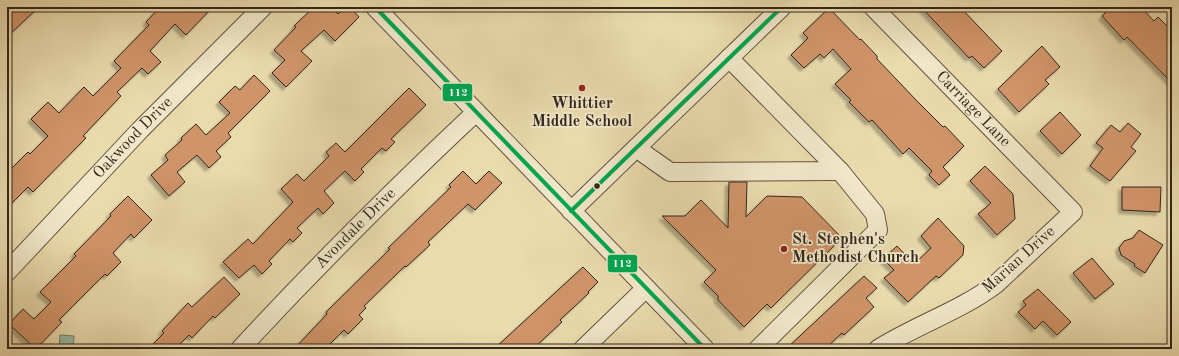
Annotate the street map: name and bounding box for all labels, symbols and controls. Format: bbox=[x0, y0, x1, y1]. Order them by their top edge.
street label: Carriage Lane bbox=[933, 68, 1013, 150]
line badge: 112 bbox=[442, 83, 473, 102]
marker: Whittier Middle School bbox=[577, 83, 587, 93]
text: 112 bbox=[448, 88, 468, 99]
street label: Oakwood Drive bbox=[91, 94, 176, 182]
place label: Whittier Middle School bbox=[532, 96, 632, 130]
unlabelled marker bbox=[592, 181, 602, 191]
street label: Avondale Drive bbox=[313, 185, 399, 272]
street label: Marian Drive bbox=[980, 223, 1058, 297]
place label: St. Stephen's Methodist Church bbox=[792, 232, 919, 266]
marker: St. Stephen's Methodist Church bbox=[779, 244, 789, 254]
line badge: 112 bbox=[607, 254, 638, 273]
text: 112 bbox=[612, 259, 632, 270]

